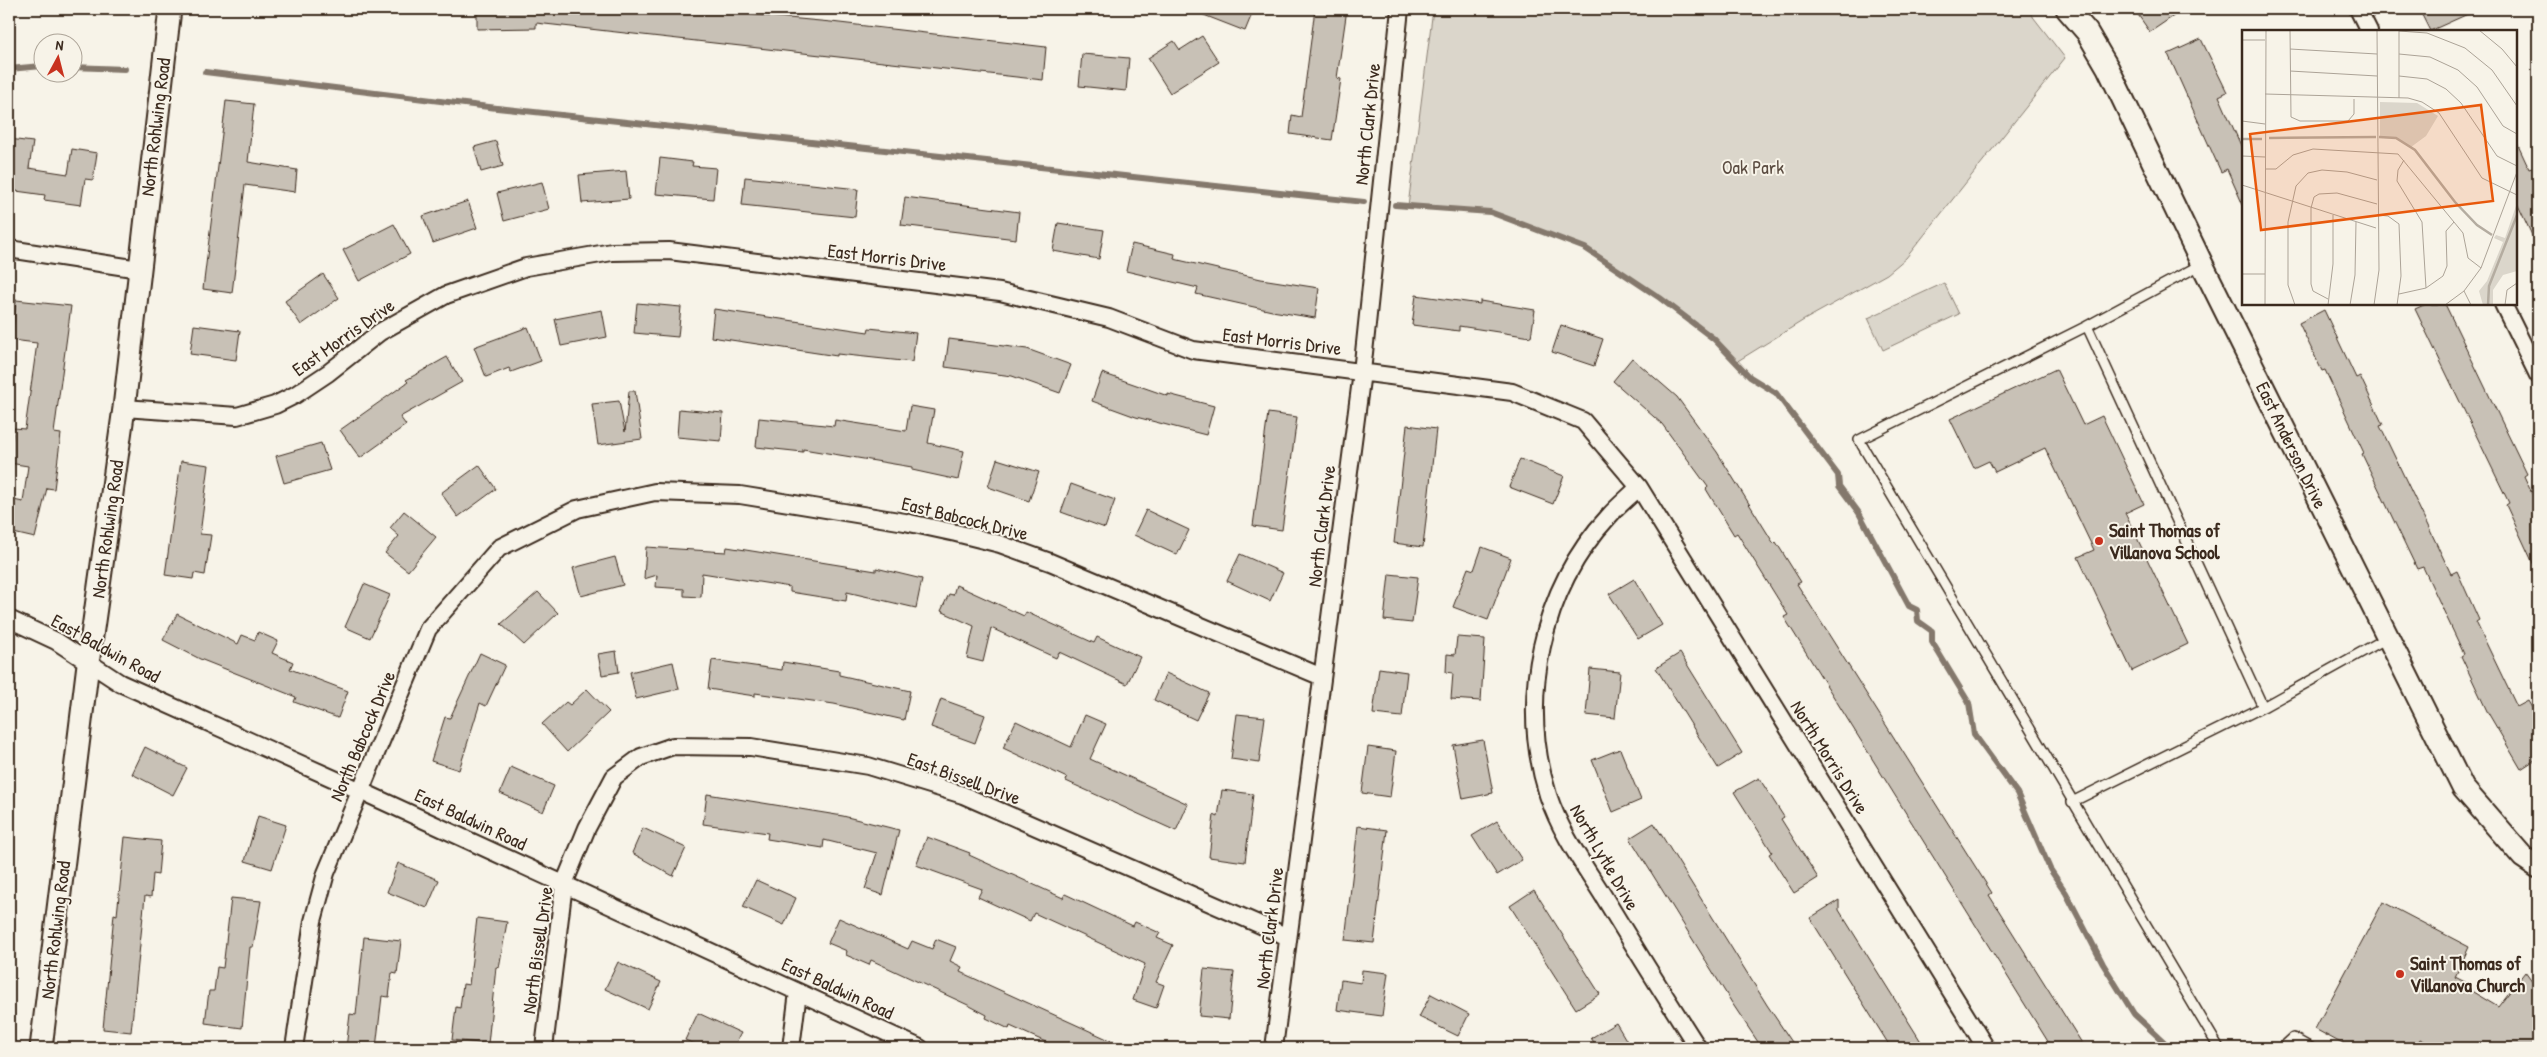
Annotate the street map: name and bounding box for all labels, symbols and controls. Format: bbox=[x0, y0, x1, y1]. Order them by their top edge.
inset map bbox=[2242, 30, 2517, 305]
north arrow bbox=[32, 32, 82, 82]
text: N bbox=[55, 35, 65, 55]
street label: North Rohlwing Road bbox=[134, 56, 176, 198]
street label: North Clark Drive bbox=[1348, 61, 1386, 186]
park label: Oak Park bbox=[1722, 154, 1784, 180]
street label: East Morris Drive bbox=[826, 237, 948, 277]
street label: East Morris Drive bbox=[287, 292, 400, 382]
street label: East Morris Drive bbox=[1221, 321, 1343, 361]
street label: East Anderson Drive bbox=[2250, 377, 2334, 513]
street label: North Rohlwing Road bbox=[84, 458, 130, 600]
street label: North Clark Drive bbox=[1301, 463, 1341, 588]
street label: East Babcock Drive bbox=[899, 490, 1031, 546]
place label: Saint Thomas of Villanova School bbox=[2109, 517, 2221, 565]
marker: Saint Thomas of Villanova School bbox=[2093, 535, 2105, 547]
street label: East Baldwin Road bbox=[47, 607, 166, 689]
street label: North Babcock Drive bbox=[323, 666, 401, 805]
street label: North Morris Drive bbox=[1785, 695, 1876, 819]
street label: East Bissell Drive bbox=[904, 746, 1025, 811]
street label: East Baldwin Road bbox=[411, 782, 532, 857]
street label: North Lytle Drive bbox=[1564, 799, 1646, 915]
street label: North Rohlwing Road bbox=[34, 859, 76, 1001]
street label: North Clark Drive bbox=[1249, 865, 1289, 990]
street label: North Bissell Drive bbox=[515, 884, 559, 1015]
place label: Saint Thomas of Villanova Church bbox=[2410, 950, 2525, 998]
street label: East Baldwin Road bbox=[778, 951, 899, 1026]
marker: Saint Thomas of Villanova Church bbox=[2394, 968, 2406, 980]

